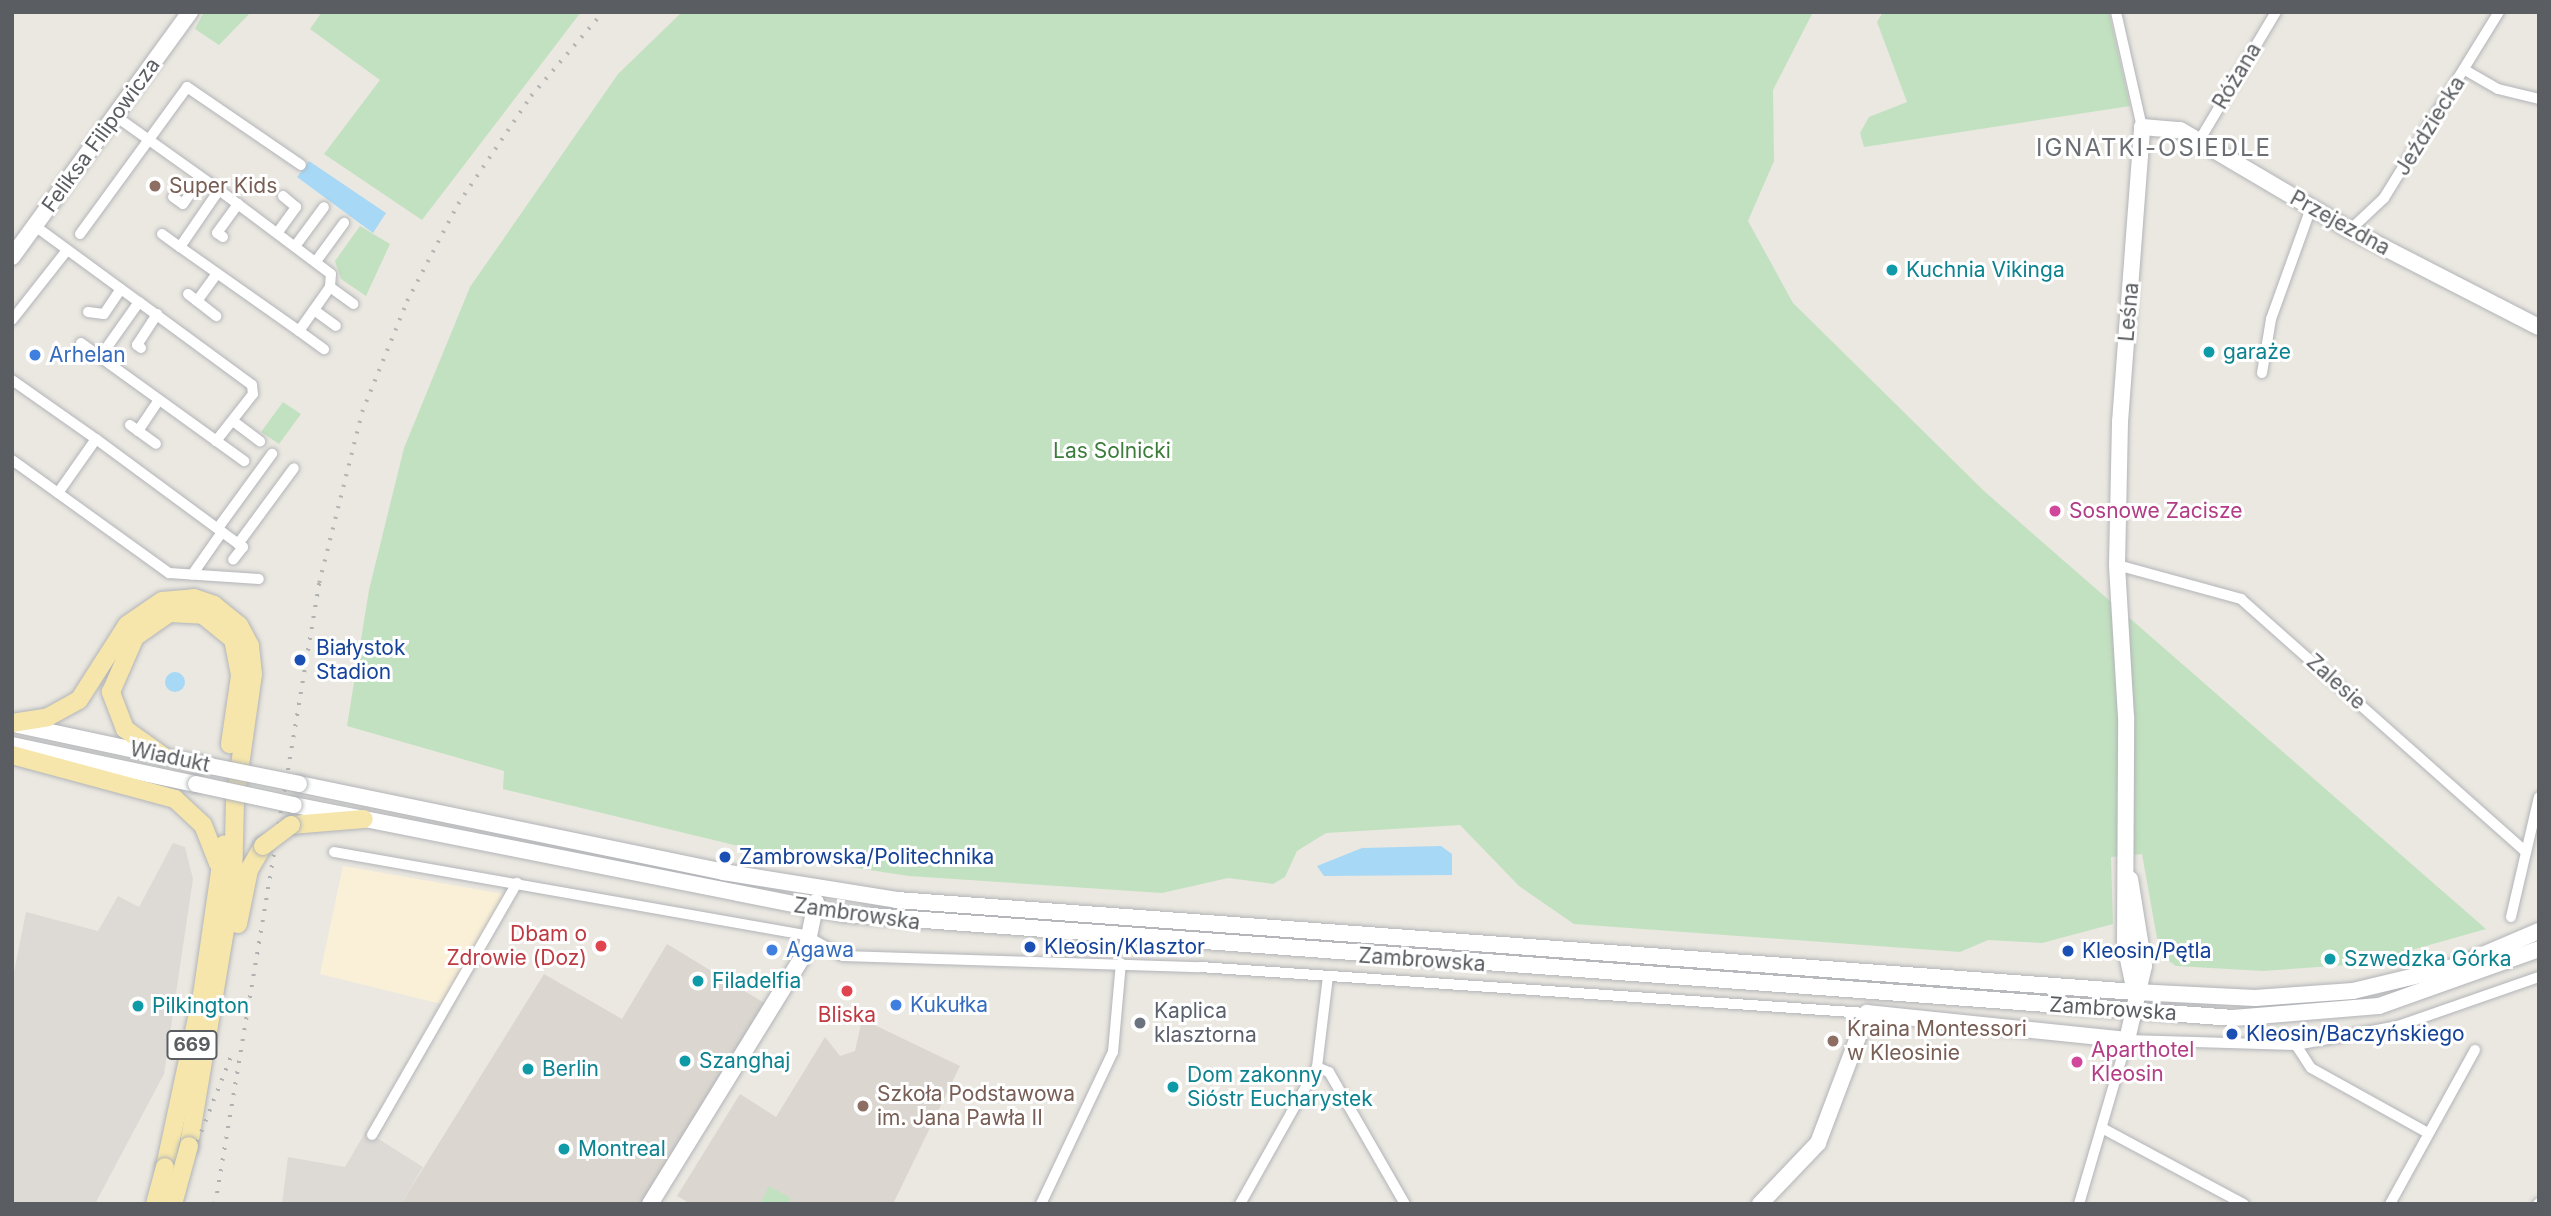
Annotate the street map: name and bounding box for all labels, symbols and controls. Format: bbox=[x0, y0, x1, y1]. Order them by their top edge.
street label: Różana bbox=[2207, 38, 2267, 114]
street label: Feliksa Filipowicza bbox=[37, 53, 165, 217]
street label: Jeździecka bbox=[2390, 72, 2470, 180]
district label: IGNATKI-OSIEDLE bbox=[2038, 134, 2270, 162]
place label: Super Kids bbox=[169, 173, 277, 199]
marker: Super Kids bbox=[147, 178, 163, 194]
street label: Przejezdna bbox=[2286, 185, 2394, 261]
place label: Kuchnia Vikinga bbox=[1906, 257, 2065, 283]
marker: Kuchnia Vikinga bbox=[1884, 262, 1900, 278]
street label: Leśna bbox=[2114, 281, 2144, 343]
place label: garaże bbox=[2223, 339, 2291, 365]
place label: Arhelan bbox=[49, 342, 126, 368]
marker: garaże bbox=[2201, 344, 2217, 360]
marker: Arhelan bbox=[27, 347, 43, 363]
park label: Las Solnicki bbox=[1053, 438, 1171, 464]
place label: Sosnowe Zacisze bbox=[2069, 498, 2242, 524]
marker: Sosnowe Zacisze bbox=[2047, 503, 2063, 519]
place label: Białystok Stadion bbox=[316, 635, 405, 685]
street label: Zalesie bbox=[2301, 649, 2371, 715]
marker: Białystok Stadion bbox=[290, 650, 310, 670]
street label: Wiadukt bbox=[128, 736, 212, 778]
place label: Zambrowska/Politechnika bbox=[739, 844, 994, 870]
marker: Zambrowska/Politechnika bbox=[717, 849, 733, 865]
street label: Zambrowska bbox=[792, 893, 922, 935]
place label: Dbam o Zdrowie (Doz) bbox=[446, 921, 587, 971]
place label: Kleosin/Klasztor bbox=[1044, 934, 1205, 960]
place label: Agawa bbox=[786, 937, 854, 963]
marker: Dbam o Zdrowie (Doz) bbox=[593, 938, 609, 954]
place label: Kleosin/Pętla bbox=[2082, 938, 2211, 964]
marker: Kleosin/Klasztor bbox=[1022, 939, 1038, 955]
marker: Agawa bbox=[764, 942, 780, 958]
street label: Zambrowska bbox=[1357, 943, 1487, 977]
marker: Kleosin/Pętla bbox=[2060, 943, 2076, 959]
place label: Szwedzka Górka bbox=[2344, 946, 2512, 972]
marker: Szwedzka Górka bbox=[2322, 951, 2338, 967]
place label: Filadelfia bbox=[712, 968, 801, 994]
marker: Filadelfia bbox=[690, 973, 706, 989]
marker: Bliska bbox=[839, 983, 855, 999]
place label: Kukułka bbox=[910, 992, 988, 1018]
street label: Zambrowska bbox=[2048, 992, 2178, 1026]
place label: Pilkington bbox=[152, 993, 249, 1019]
marker: Kukułka bbox=[888, 997, 904, 1013]
marker: Pilkington bbox=[130, 998, 146, 1014]
place label: Kaplica klasztorna bbox=[1154, 998, 1257, 1048]
place label: Bliska bbox=[818, 1002, 876, 1028]
marker: Kaplica klasztorna bbox=[1132, 1015, 1148, 1031]
place label: Kraina Montessori w Kleosinie bbox=[1847, 1016, 2027, 1066]
place label: Kleosin/Baczyńskiego bbox=[2246, 1021, 2465, 1047]
marker: Kleosin/Baczyńskiego bbox=[2224, 1026, 2240, 1042]
road number: 669 bbox=[166, 1030, 218, 1060]
marker: Kraina Montessori w Kleosinie bbox=[1825, 1033, 1841, 1049]
place label: Aparthotel Kleosin bbox=[2091, 1037, 2194, 1087]
place label: Szanghaj bbox=[699, 1048, 790, 1074]
marker: Szanghaj bbox=[677, 1053, 693, 1069]
marker: Aparthotel Kleosin bbox=[2069, 1054, 2085, 1070]
place label: Berlin bbox=[542, 1056, 599, 1082]
marker: Berlin bbox=[520, 1061, 536, 1077]
place label: Dom zakonny Sióstr Eucharystek bbox=[1187, 1062, 1373, 1112]
marker: Dom zakonny Sióstr Eucharystek bbox=[1165, 1079, 1181, 1095]
place label: Szkoła Podstawowa im. Jana Pawła II bbox=[877, 1081, 1075, 1131]
marker: Szkoła Podstawowa im. Jana Pawła II bbox=[855, 1098, 871, 1114]
place label: Montreal bbox=[578, 1136, 666, 1162]
marker: Montreal bbox=[556, 1141, 572, 1157]

